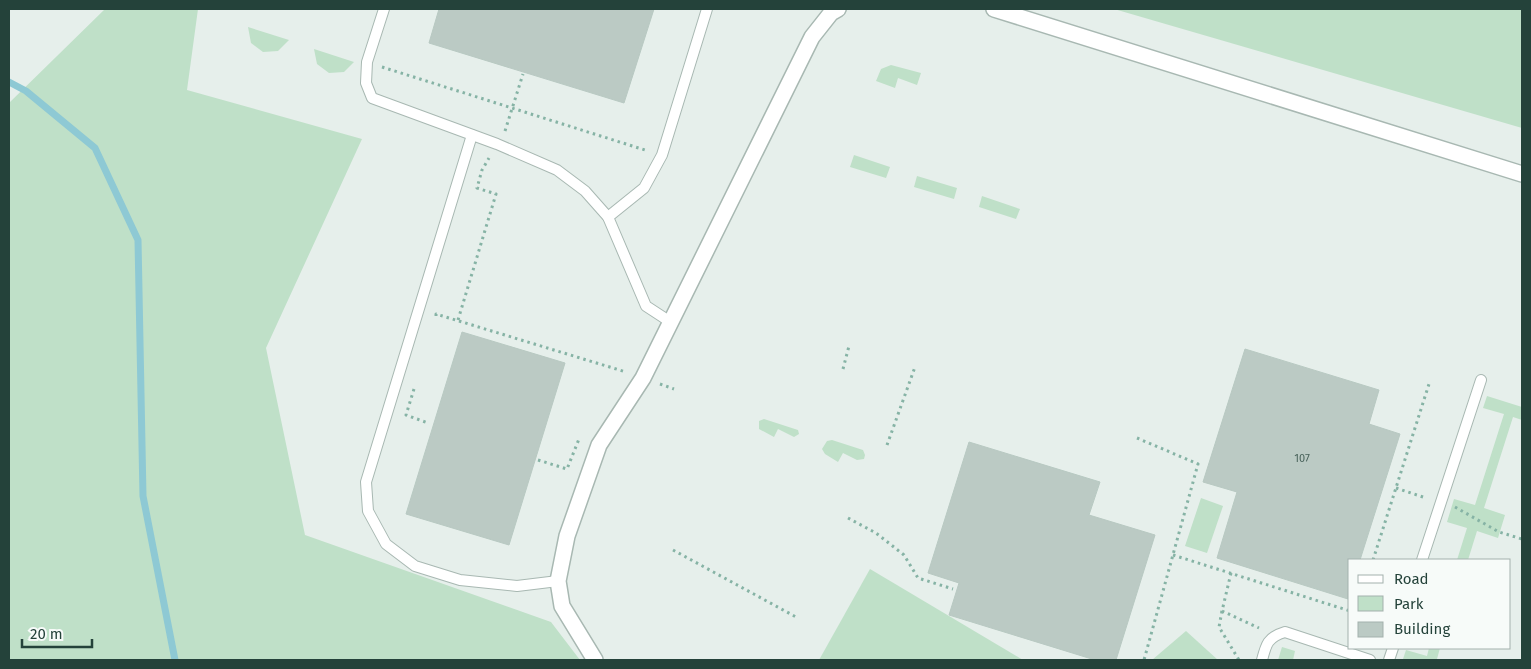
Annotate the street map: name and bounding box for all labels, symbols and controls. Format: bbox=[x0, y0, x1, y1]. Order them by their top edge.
house number: 107 bbox=[1294, 452, 1310, 465]
legend bbox=[1348, 559, 1511, 649]
text: Road bbox=[1394, 570, 1429, 588]
text: Park bbox=[1394, 595, 1424, 613]
scale bar bbox=[22, 616, 92, 648]
text: Building bbox=[1394, 620, 1450, 638]
text: 20 m bbox=[30, 625, 63, 643]

